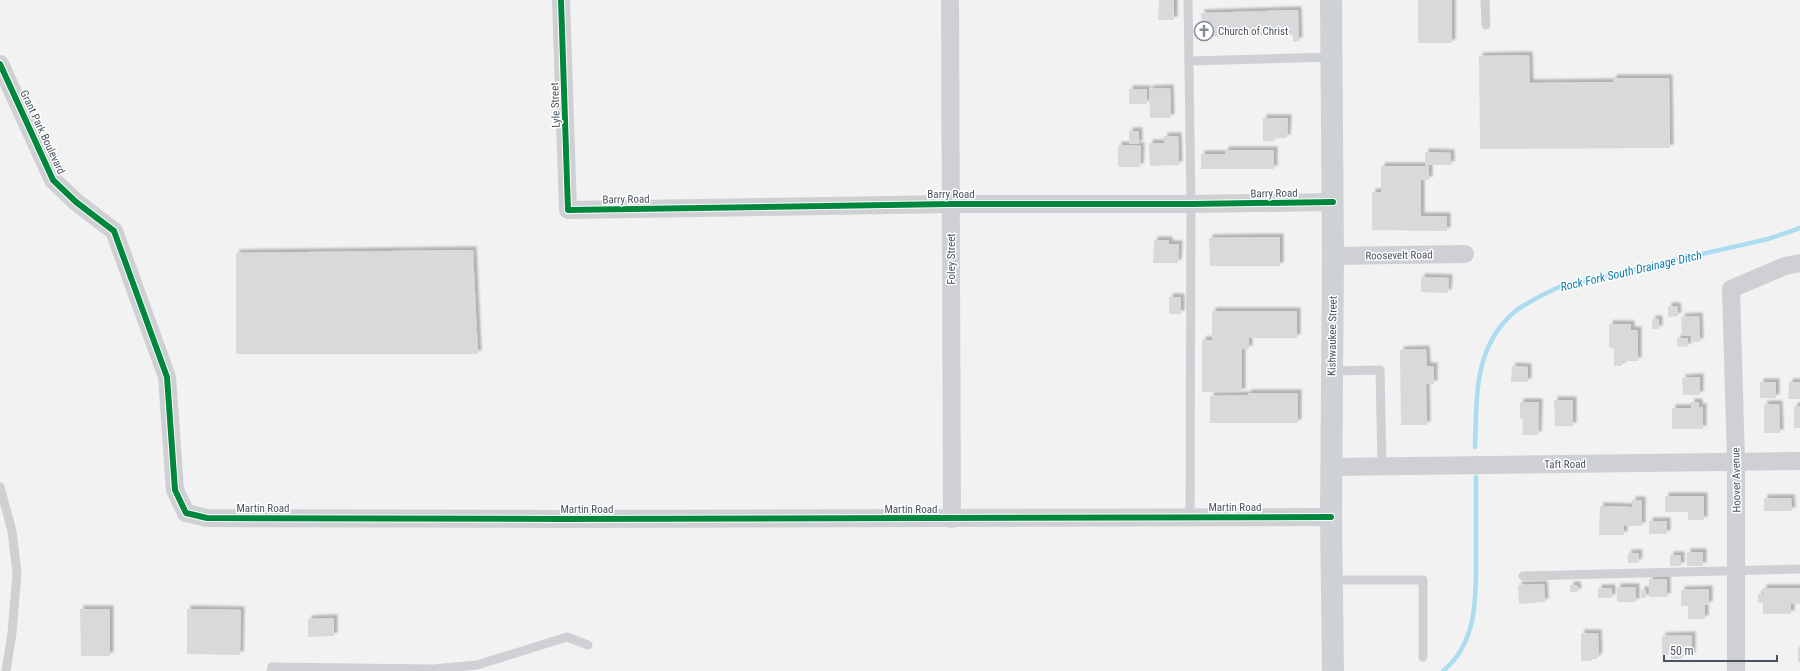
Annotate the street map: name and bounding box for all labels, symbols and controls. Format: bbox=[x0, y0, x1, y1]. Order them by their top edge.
church icon: Church of Christ bbox=[1193, 20, 1215, 42]
place label: Church of Christ bbox=[1218, 25, 1288, 38]
street label: Lyle Street bbox=[548, 82, 563, 128]
street label: Grant Park Boulevard bbox=[17, 88, 68, 176]
street label: Barry Road bbox=[1250, 187, 1298, 200]
street label: Barry Road bbox=[927, 188, 975, 201]
street label: Barry Road bbox=[602, 193, 650, 206]
street label: Foley Street bbox=[945, 233, 958, 285]
street label: Roosevelt Road bbox=[1365, 248, 1433, 263]
water label: Rock Fork South Drainage Ditch bbox=[1559, 248, 1703, 294]
street label: Kishwaukee Street bbox=[1325, 296, 1340, 376]
street label: Hoover Avenue bbox=[1729, 447, 1744, 513]
street label: Taft Road bbox=[1544, 458, 1586, 471]
street label: Martin Road bbox=[1209, 501, 1261, 514]
street label: Martin Road bbox=[237, 502, 289, 515]
street label: Martin Road bbox=[561, 503, 613, 516]
street label: Martin Road bbox=[885, 503, 937, 516]
scale bar bbox=[1664, 637, 1777, 663]
text: 50 m bbox=[1670, 644, 1694, 658]

